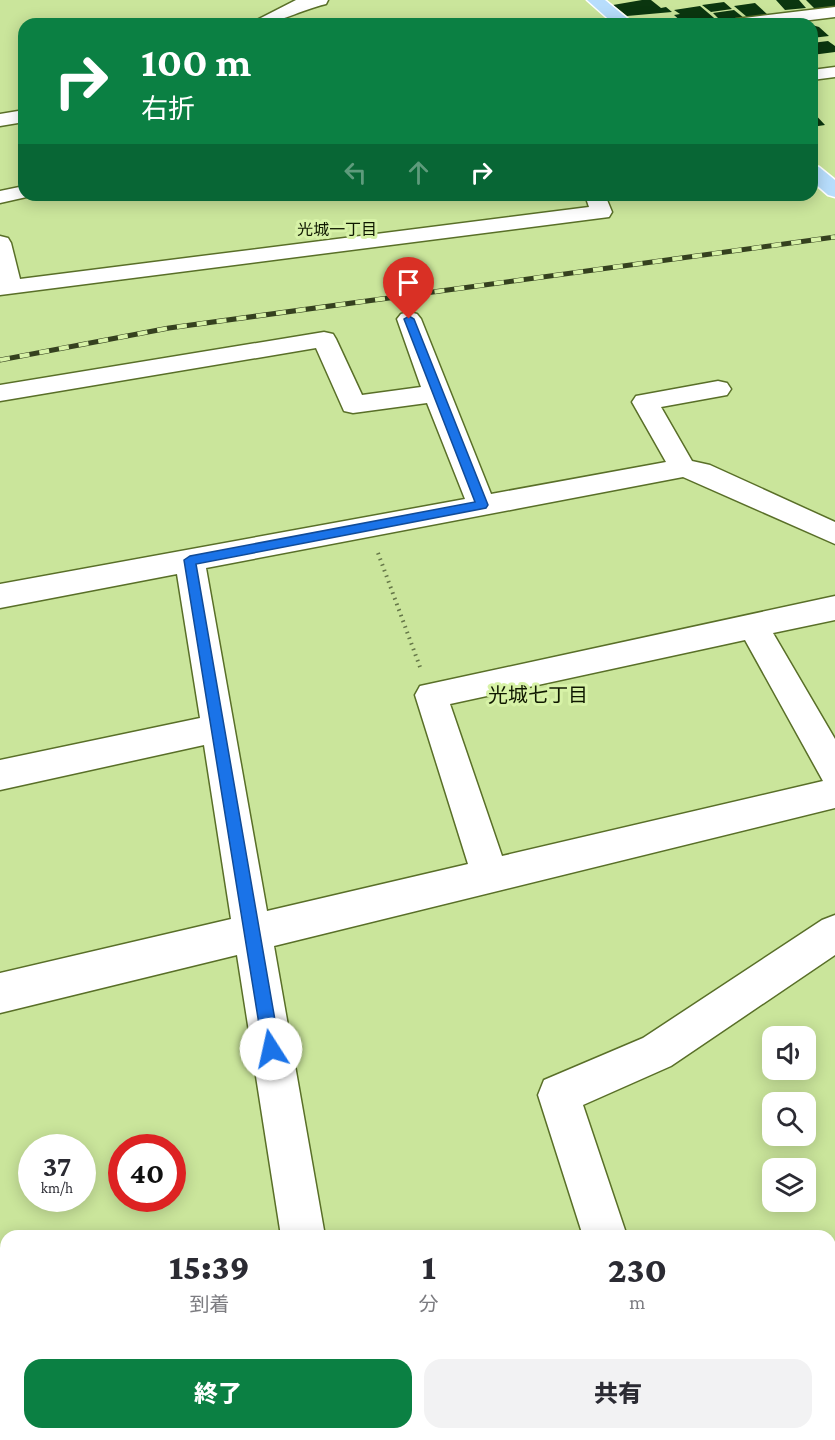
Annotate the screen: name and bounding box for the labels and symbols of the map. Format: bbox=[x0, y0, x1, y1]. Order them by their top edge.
district label: 光城一丁目 bbox=[297, 221, 377, 238]
pin bbox=[383, 257, 434, 319]
district label: 光城七丁目 bbox=[488, 684, 588, 706]
position arrow bbox=[239, 1017, 303, 1081]
speed limit sign: 40 bbox=[108, 1134, 186, 1212]

